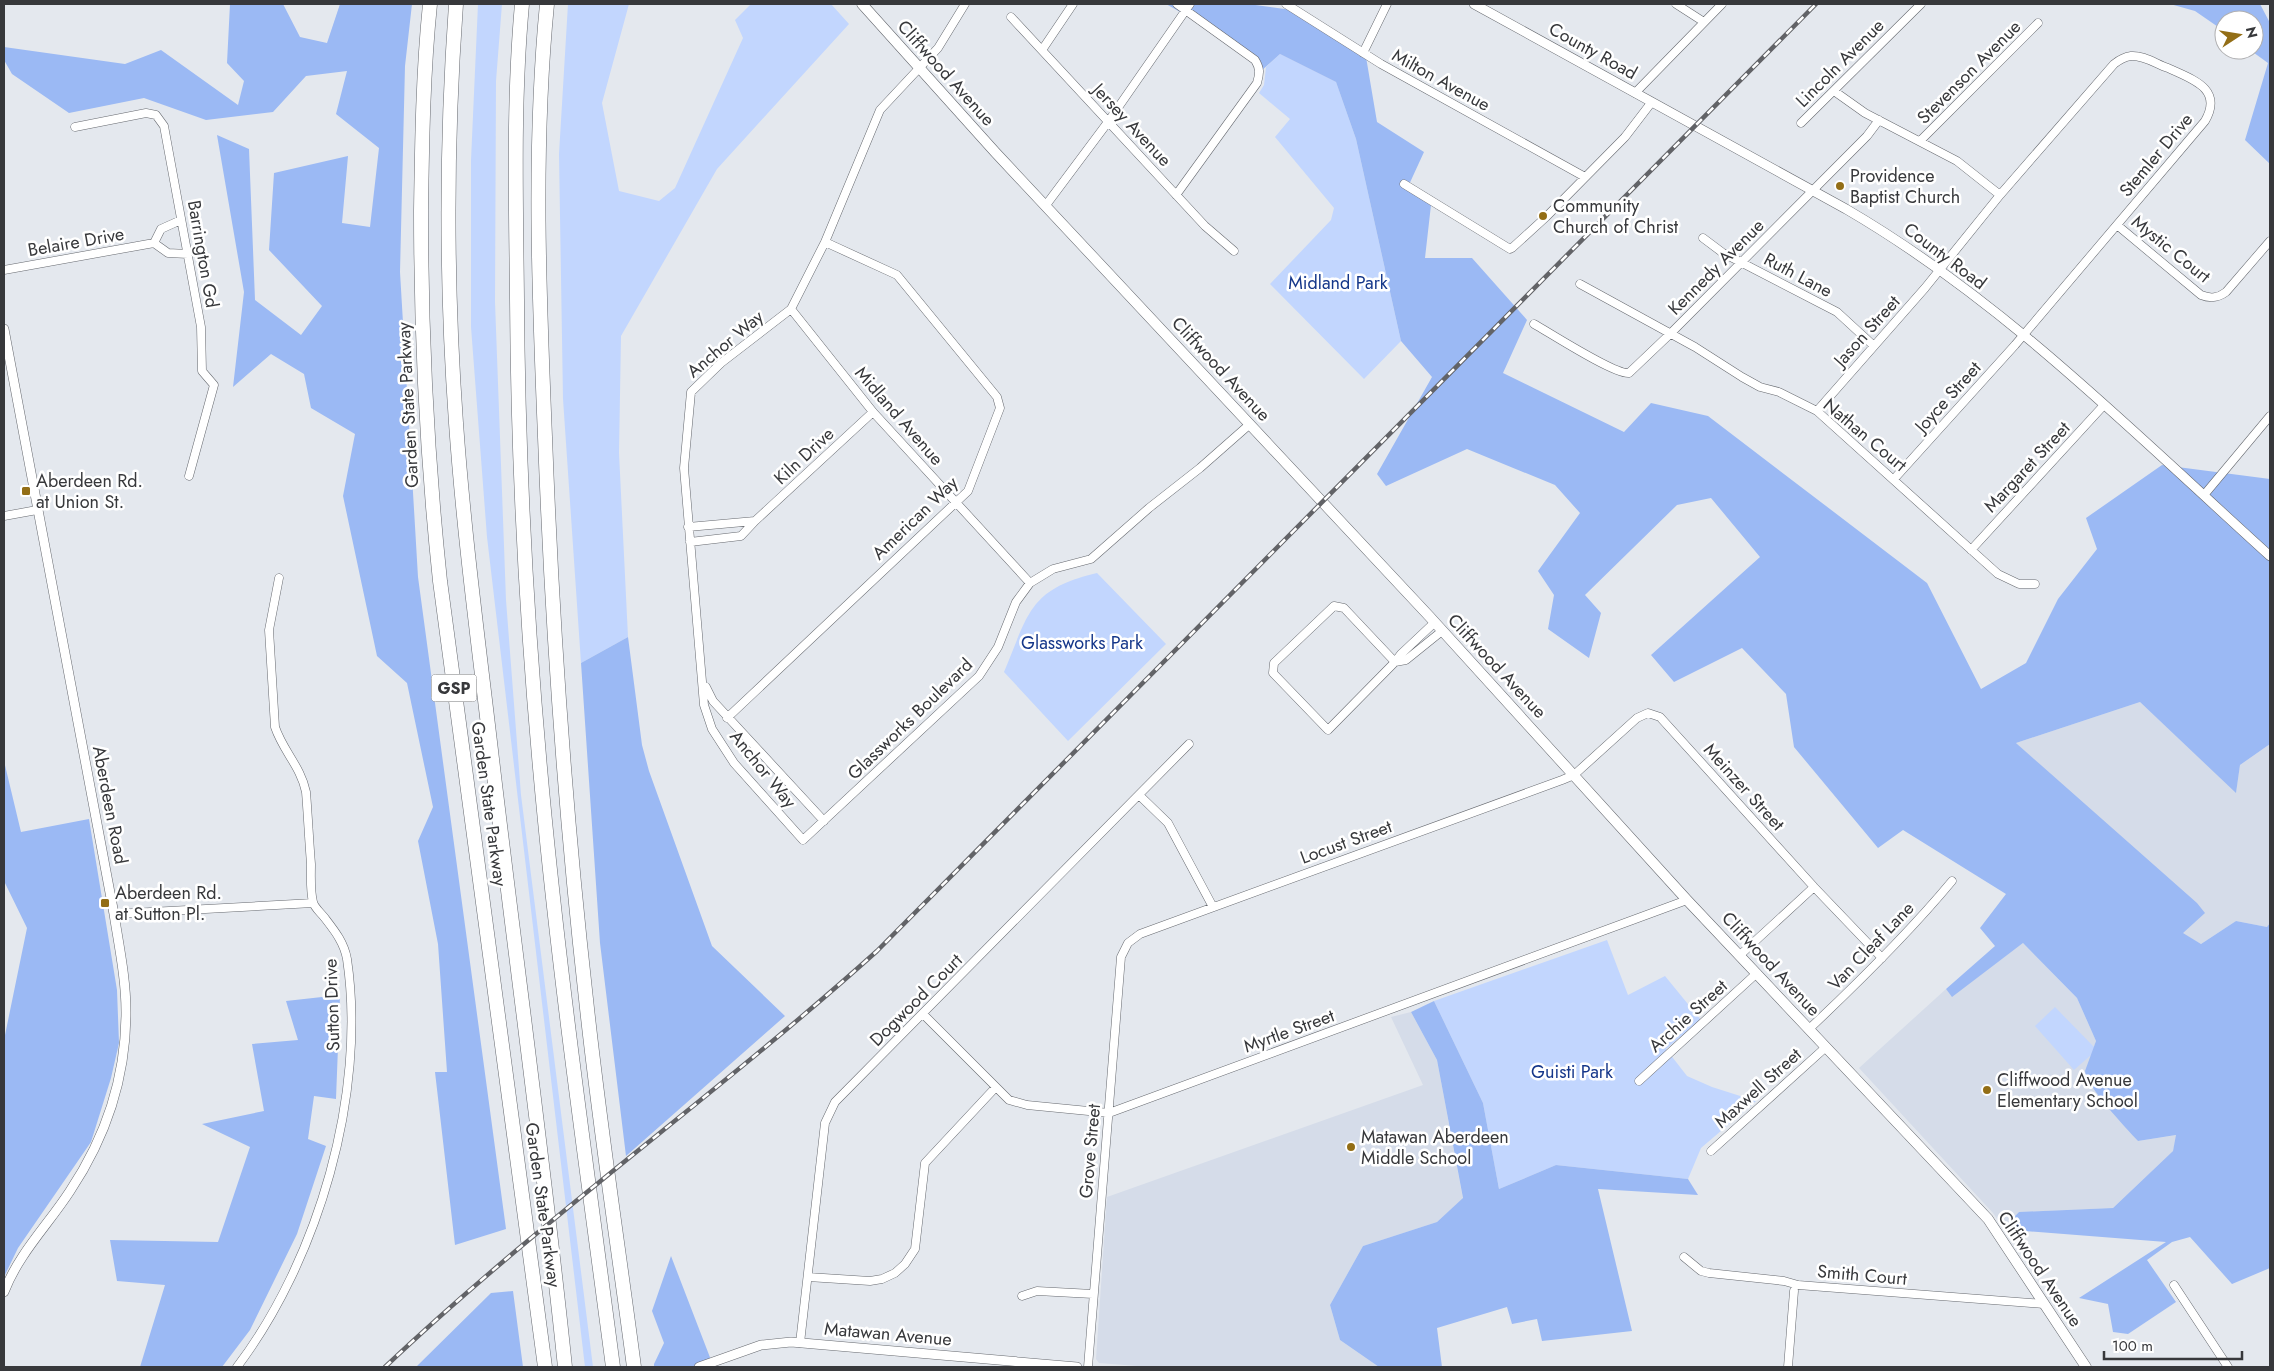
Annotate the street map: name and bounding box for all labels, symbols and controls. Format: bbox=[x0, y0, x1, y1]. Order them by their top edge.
north arrow bbox=[2214, 10, 2264, 60]
street label: Lincoln Avenue bbox=[1790, 13, 1890, 113]
street label: Cliffwood Avenue bbox=[891, 14, 1001, 132]
street label: Stevenson Avenue bbox=[1911, 14, 2027, 130]
street label: County Road bbox=[1544, 16, 1642, 86]
text: N bbox=[2241, 25, 2263, 40]
street label: Milton Avenue bbox=[1387, 42, 1495, 118]
street label: Jersey Avenue bbox=[1085, 76, 1177, 172]
street label: Stemler Drive bbox=[2113, 107, 2199, 203]
place label: Providence Baptist Church bbox=[1850, 163, 1960, 210]
marker: Providence Baptist Church bbox=[1834, 180, 1846, 192]
place label: Community Church of Christ bbox=[1553, 193, 1679, 240]
street label: Barrington Gd bbox=[181, 198, 225, 310]
street label: Mystic Court bbox=[2126, 209, 2217, 289]
marker: Community Church of Christ bbox=[1537, 210, 1549, 222]
street label: Kennedy Avenue bbox=[1662, 213, 1770, 321]
street label: County Road bbox=[1898, 216, 1992, 296]
street label: Belaire Drive bbox=[26, 221, 126, 263]
street label: Ruth Lane bbox=[1759, 246, 1837, 304]
park label: Midland Park bbox=[1288, 270, 1388, 296]
street label: Jason Street bbox=[1827, 289, 1907, 374]
street label: Anchor Way bbox=[681, 304, 769, 384]
street label: Cliffwood Avenue bbox=[1166, 311, 1276, 427]
street label: Garden State Parkway bbox=[391, 321, 425, 489]
street label: Joyce Street bbox=[1908, 355, 1987, 440]
street label: Midland Avenue bbox=[849, 361, 949, 471]
street label: Nathan Court bbox=[1818, 392, 1913, 478]
street label: Margaret Street bbox=[1978, 415, 2076, 518]
street label: Kiln Drive bbox=[768, 421, 840, 491]
place label: Aberdeen Rd. at Union St. bbox=[36, 468, 143, 515]
street label: American Way bbox=[866, 470, 964, 566]
marker: Aberdeen Rd. at Union St. bbox=[20, 485, 32, 497]
street label: Cliffwood Avenue bbox=[1442, 608, 1552, 724]
park label: Glassworks Park bbox=[1021, 630, 1143, 656]
street label: Glassworks Boulevard bbox=[842, 652, 978, 786]
road number: GSP bbox=[432, 674, 476, 701]
street label: Garden State Parkway bbox=[465, 720, 513, 888]
street label: Anchor Way bbox=[724, 725, 803, 813]
street label: Meinzer Street bbox=[1698, 738, 1791, 837]
street label: Aberdeen Road bbox=[86, 744, 134, 866]
street label: Locust Street bbox=[1296, 813, 1396, 871]
place label: Aberdeen Rd. at Sutton Pl. bbox=[115, 880, 222, 927]
street label: Van Cleaf Lane bbox=[1822, 896, 1920, 996]
marker: Aberdeen Rd. at Sutton Pl. bbox=[99, 897, 111, 909]
street label: Cliffwood Avenue bbox=[1716, 906, 1826, 1022]
street label: Dogwood Court bbox=[864, 947, 969, 1052]
street label: Sutton Drive bbox=[317, 958, 347, 1052]
street label: Archie Street bbox=[1643, 973, 1734, 1058]
street label: Myrtle Street bbox=[1240, 1002, 1339, 1059]
street label: Maxwell Street bbox=[1709, 1041, 1808, 1134]
park label: Guisti Park bbox=[1531, 1059, 1613, 1085]
place label: Cliffwood Avenue Elementary School bbox=[1997, 1067, 2138, 1114]
marker: Cliffwood Avenue Elementary School bbox=[1981, 1084, 1993, 1096]
street label: Grove Street bbox=[1073, 1102, 1107, 1199]
street label: Garden State Parkway bbox=[519, 1121, 567, 1289]
place label: Matawan Aberdeen Middle School bbox=[1361, 1124, 1509, 1171]
marker: Matawan Aberdeen Middle School bbox=[1345, 1141, 1357, 1153]
street label: Cliffwood Avenue bbox=[1992, 1206, 2088, 1332]
street label: Smith Court bbox=[1816, 1258, 1909, 1292]
street label: Matawan Avenue bbox=[823, 1315, 953, 1353]
scale bar bbox=[2104, 1328, 2242, 1360]
text: 100 m bbox=[2112, 1335, 2153, 1357]

